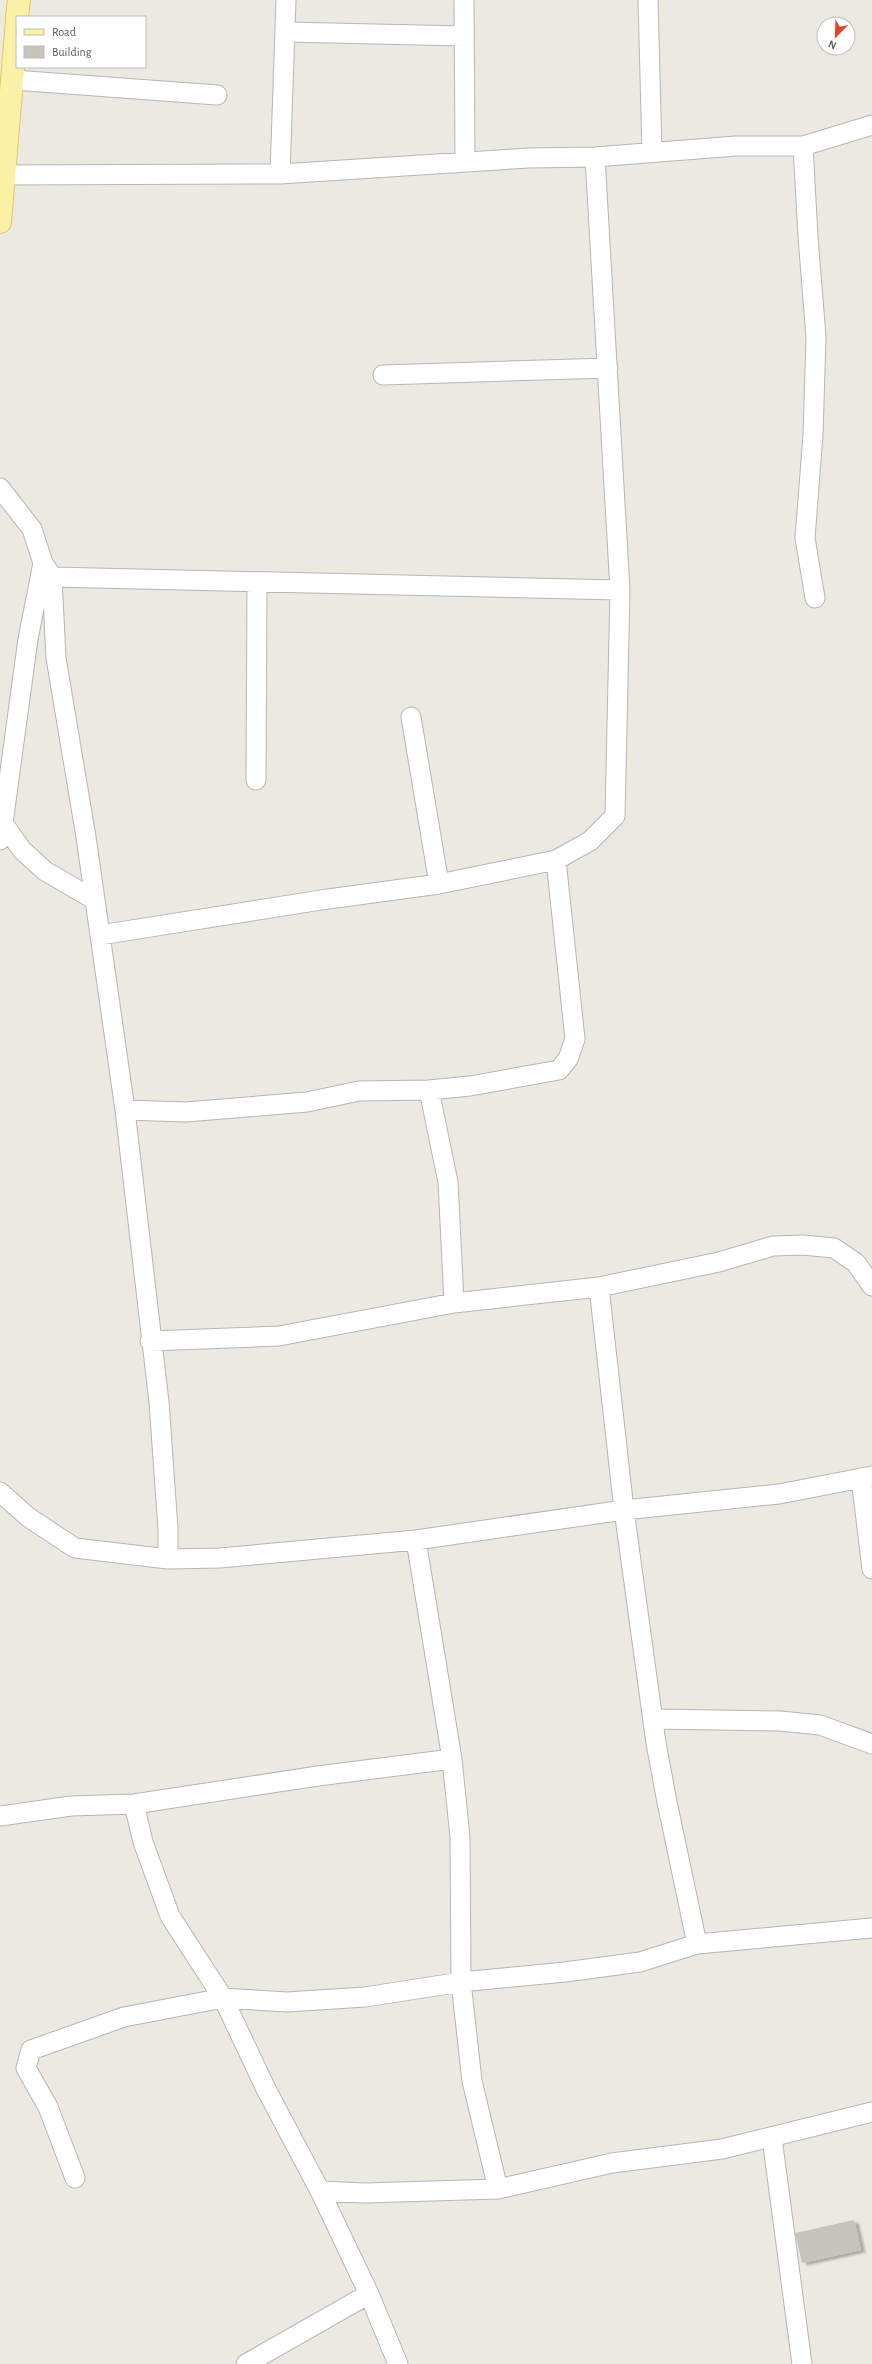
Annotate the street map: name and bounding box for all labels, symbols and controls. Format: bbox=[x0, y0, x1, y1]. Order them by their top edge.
legend bbox=[16, 16, 146, 68]
north arrow bbox=[816, 16, 856, 56]
text: Road bbox=[52, 26, 76, 38]
text: N bbox=[827, 38, 838, 51]
text: Building bbox=[52, 46, 92, 58]

